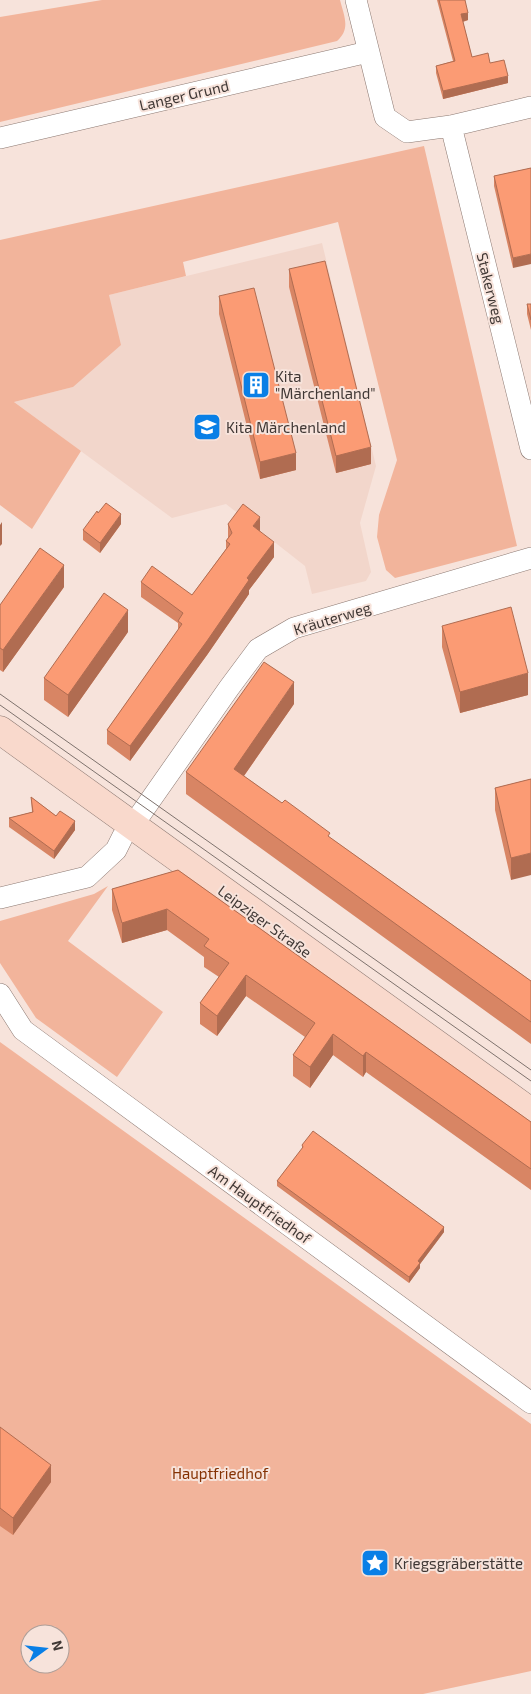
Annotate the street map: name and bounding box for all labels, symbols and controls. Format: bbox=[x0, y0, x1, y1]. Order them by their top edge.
street label: Langer Grund bbox=[137, 76, 231, 114]
street label: Stakerweg bbox=[473, 251, 509, 326]
place label: Kita "Märchenland" bbox=[275, 367, 376, 402]
building icon: Kita "Märchenland" bbox=[241, 370, 271, 400]
school or university icon: Kita Märchenland bbox=[192, 412, 222, 442]
place label: Kita Märchenland bbox=[226, 418, 346, 436]
street label: Kräuterweg bbox=[291, 597, 374, 638]
street label: Leipziger Straße bbox=[215, 881, 315, 961]
street label: Am Hauptfriedhof bbox=[205, 1161, 315, 1247]
park label: Hauptfriedhof bbox=[172, 1464, 268, 1482]
place icon: Kriegsgräberstätte bbox=[360, 1548, 390, 1578]
place label: Kriegsgräberstätte bbox=[394, 1554, 523, 1572]
north arrow bbox=[20, 1624, 70, 1674]
text: N bbox=[49, 1638, 68, 1653]

